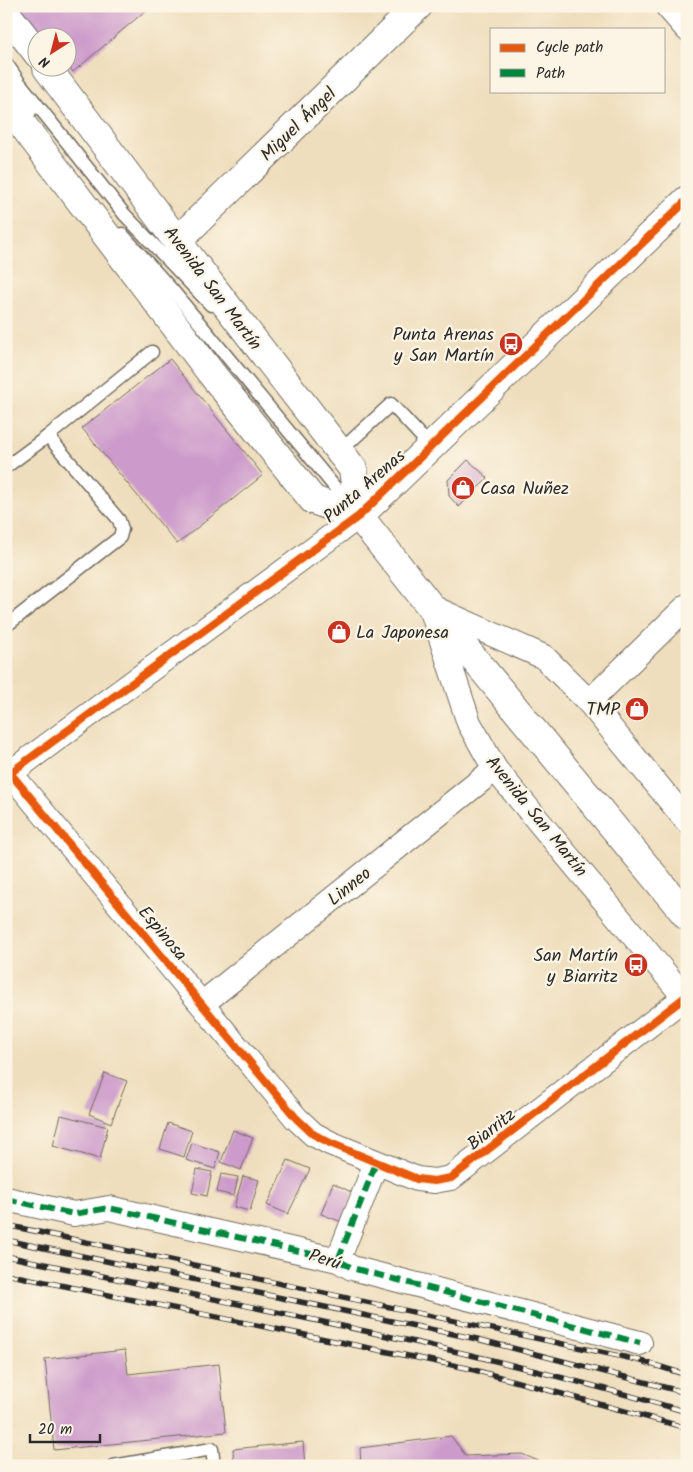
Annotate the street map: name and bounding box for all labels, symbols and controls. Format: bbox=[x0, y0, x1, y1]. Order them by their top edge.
north arrow bbox=[28, 28, 78, 78]
legend bbox=[490, 28, 666, 92]
text: Cycle path bbox=[536, 36, 603, 60]
text: N bbox=[35, 50, 55, 73]
text: Path bbox=[536, 62, 565, 86]
street label: Miguel Ángel bbox=[254, 81, 344, 169]
street label: Avenida San Martín bbox=[155, 221, 268, 357]
place label: Punta Arenas y San Martín bbox=[393, 321, 494, 371]
bus stop icon: Punta Arenas y San Martín bbox=[498, 331, 524, 357]
street label: Punta Arenas bbox=[317, 443, 413, 531]
shop icon: Casa Nuñez bbox=[450, 475, 476, 501]
place label: Casa Nuñez bbox=[480, 475, 569, 504]
shop icon: La Japonesa bbox=[326, 619, 352, 645]
place label: La Japonesa bbox=[356, 619, 449, 648]
place label: TMP bbox=[586, 696, 621, 725]
shop icon: TMP bbox=[624, 696, 650, 722]
street label: Avenida San Martín bbox=[478, 750, 594, 884]
street label: Linneo bbox=[322, 860, 378, 914]
street label: Espinosa bbox=[130, 900, 194, 968]
place label: San Martín y Biarritz bbox=[534, 942, 618, 992]
bus stop icon: San Martín y Biarritz bbox=[623, 952, 649, 978]
street label: Biarritz bbox=[461, 1102, 523, 1159]
street label: Perú bbox=[305, 1242, 345, 1279]
scale bar bbox=[30, 1412, 100, 1444]
text: 20 m bbox=[38, 1418, 72, 1442]

